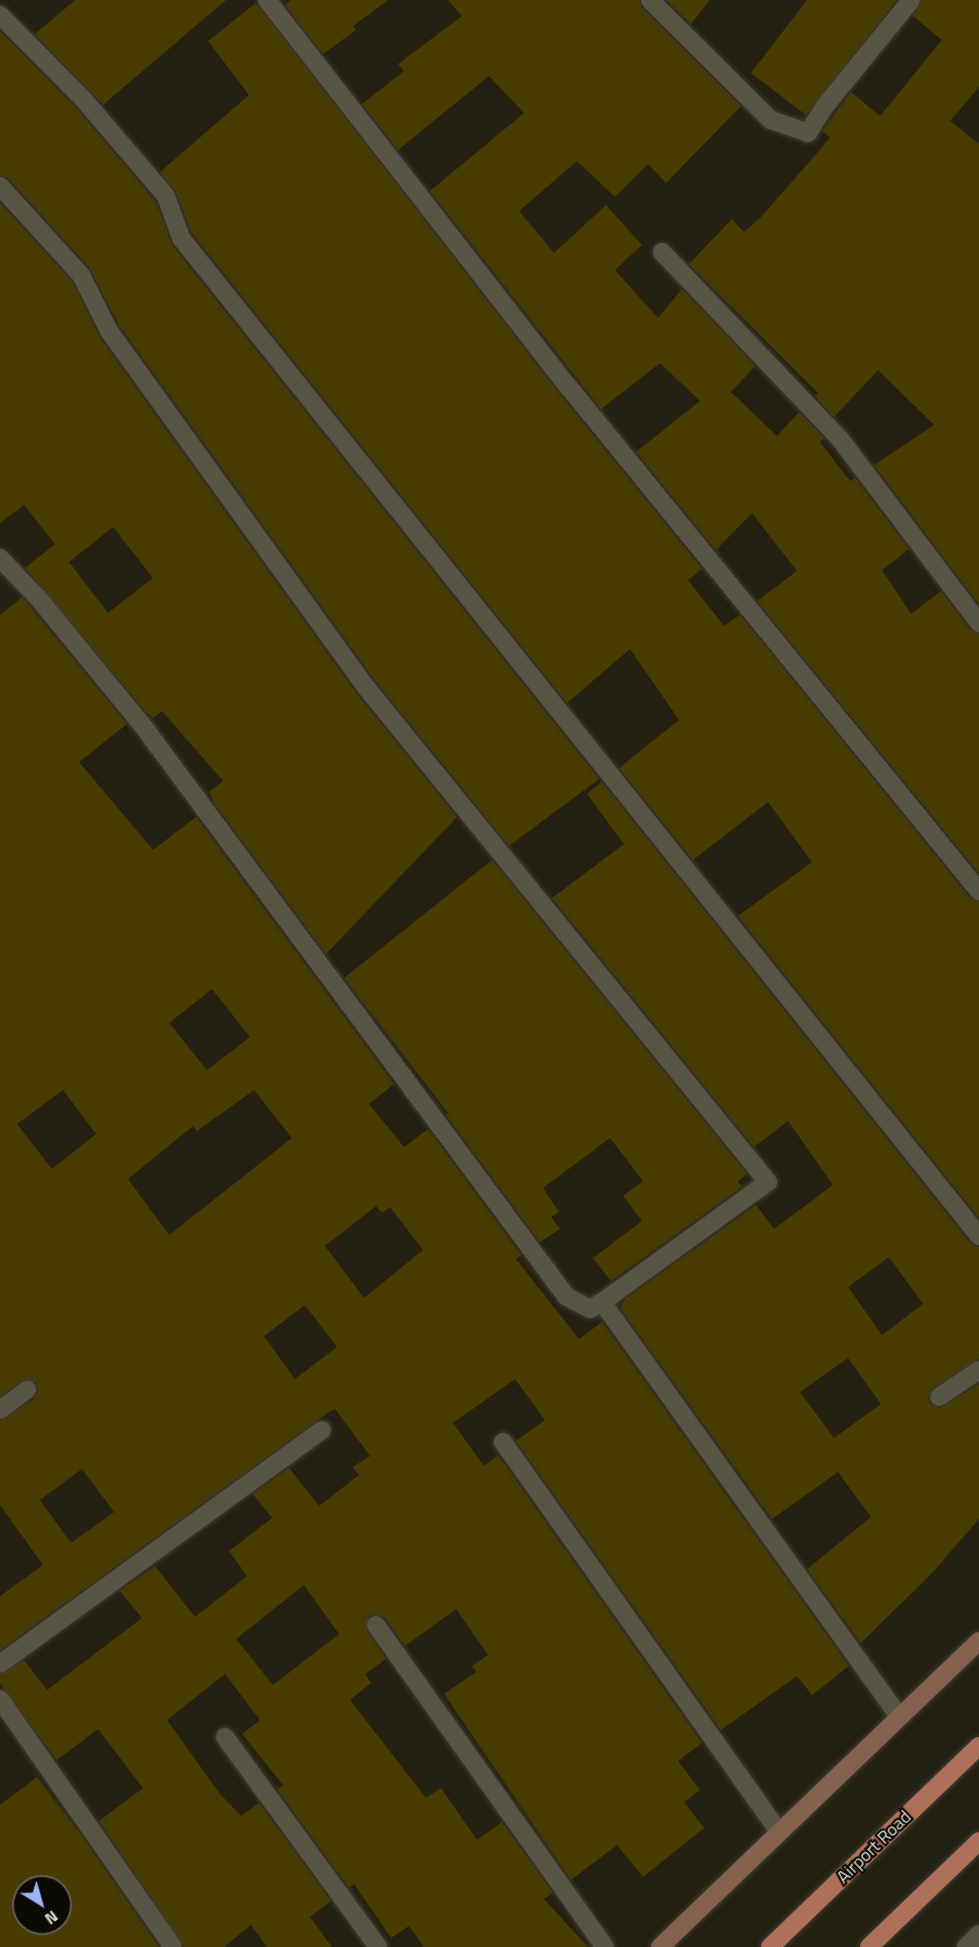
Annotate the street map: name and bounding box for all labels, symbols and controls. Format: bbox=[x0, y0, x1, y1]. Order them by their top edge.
street label: Airport Road bbox=[832, 1806, 916, 1888]
north arrow bbox=[12, 1875, 72, 1935]
text: N bbox=[40, 1905, 63, 1931]

